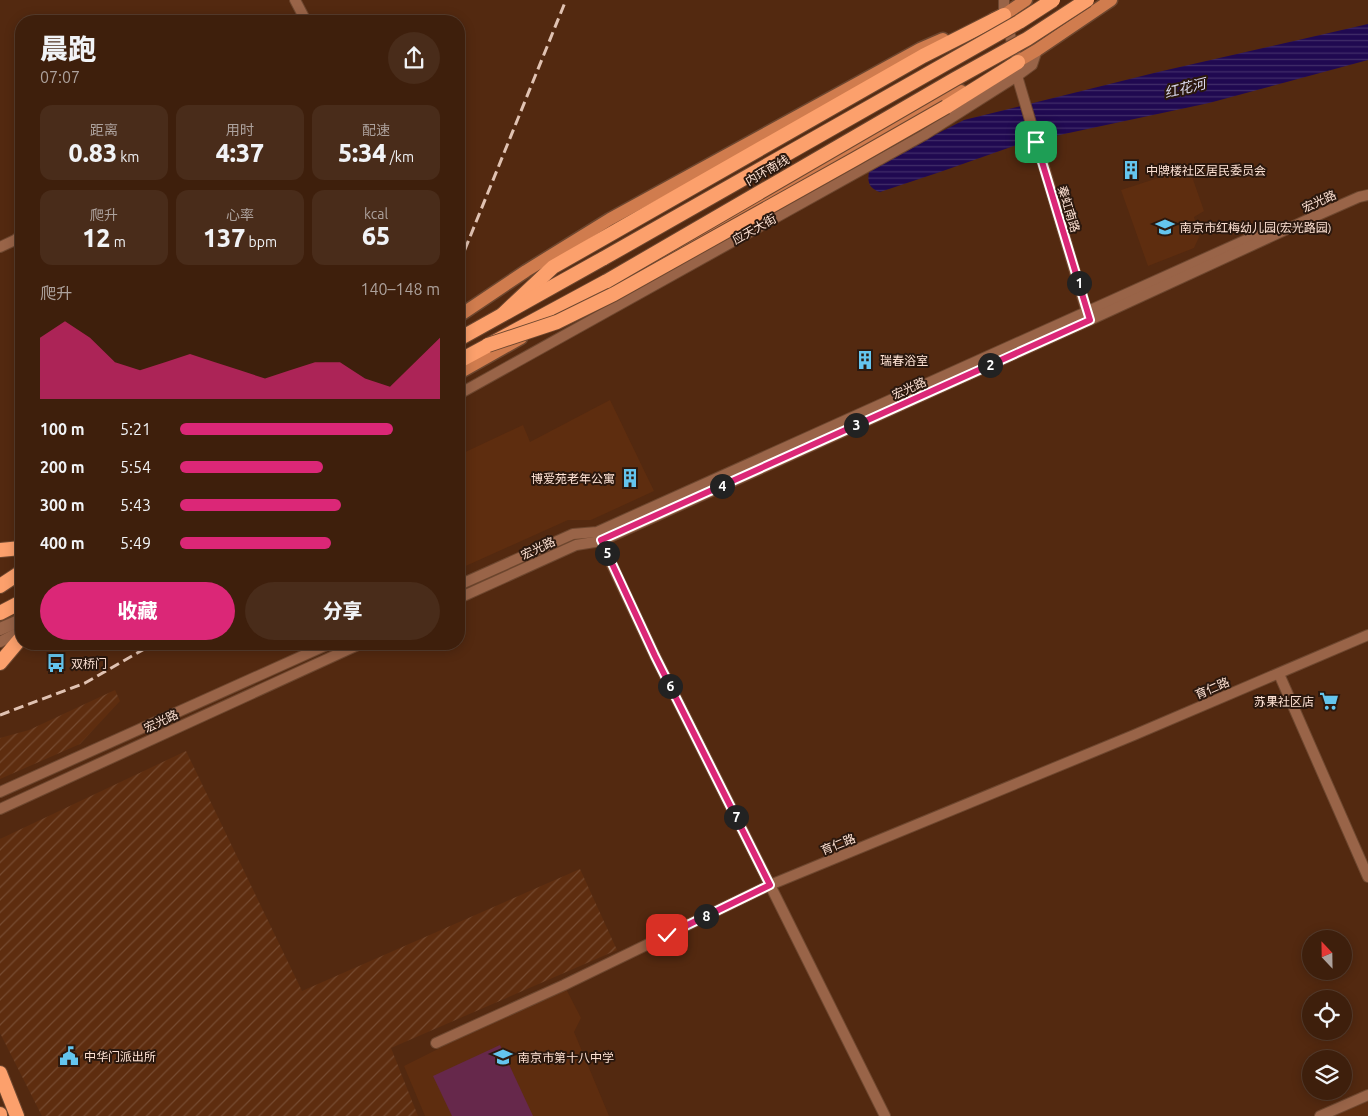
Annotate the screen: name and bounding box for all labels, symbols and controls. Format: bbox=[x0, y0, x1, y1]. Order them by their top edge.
button: share bbox=[388, 32, 440, 84]
text: 晨跑 bbox=[40, 33, 96, 64]
text: 07:07 bbox=[40, 68, 80, 86]
water label: 红花河 bbox=[1163, 74, 1210, 101]
pin bbox=[1015, 121, 1057, 163]
text: 距离 bbox=[90, 122, 118, 138]
text: 用时 bbox=[226, 122, 254, 138]
text: 配速 bbox=[362, 122, 390, 138]
icon: arrive bbox=[1022, 128, 1050, 156]
text: 0.83 bbox=[69, 139, 117, 167]
text: 4:37 bbox=[216, 139, 264, 167]
text: 5:34 bbox=[338, 139, 386, 167]
text: km bbox=[117, 149, 139, 165]
text: /km bbox=[386, 149, 414, 165]
street label: 内环南线 bbox=[743, 152, 791, 188]
building icon: 中牌楼社区居民委员会 bbox=[1120, 159, 1142, 181]
place label: 中牌楼社区居民委员会 bbox=[1146, 164, 1266, 177]
street label: 秦虹南路 bbox=[1056, 184, 1082, 234]
street label: 宏光路 bbox=[1300, 188, 1338, 214]
text: kcal bbox=[364, 206, 388, 222]
text: 爬升 bbox=[90, 207, 118, 223]
text: 心率 bbox=[226, 207, 254, 223]
street label: 应天大街 bbox=[730, 212, 778, 246]
school or university icon: 南京市红梅幼儿园(宏光路园) bbox=[1154, 216, 1176, 238]
place label: 南京市红梅幼儿园(宏光路园) bbox=[1180, 221, 1332, 235]
text: 65 bbox=[362, 222, 390, 250]
text: 12 bbox=[82, 224, 110, 252]
text: 137 bbox=[203, 224, 245, 252]
text: m bbox=[110, 234, 126, 250]
text: bpm bbox=[245, 234, 277, 250]
pin: 1 bbox=[1066, 270, 1092, 296]
text: 1 bbox=[1076, 275, 1083, 291]
text: 140–148 m bbox=[360, 280, 440, 298]
text: 爬升 bbox=[40, 284, 72, 302]
building icon: 瑞春浴室 bbox=[854, 349, 876, 371]
pin: 2 bbox=[978, 352, 1002, 378]
place label: 瑞春浴室 bbox=[880, 354, 928, 367]
text: 2 bbox=[987, 357, 994, 373]
street label: 宏光路 bbox=[890, 375, 928, 401]
pin: 3 bbox=[844, 412, 868, 438]
text: 3 bbox=[853, 417, 860, 433]
text: 100 m bbox=[40, 420, 85, 438]
text: 5:21 bbox=[120, 420, 151, 438]
text: 200 m bbox=[40, 458, 85, 476]
text: 5:54 bbox=[120, 458, 151, 476]
building icon: 博爱苑老年公寓 bbox=[619, 467, 641, 489]
place label: 博爱苑老年公寓 bbox=[531, 472, 615, 485]
pin: 4 bbox=[710, 474, 734, 498]
text: 4 bbox=[719, 478, 726, 494]
text: 300 m bbox=[40, 496, 85, 514]
text: 5:43 bbox=[120, 496, 151, 514]
text: 400 m bbox=[40, 534, 85, 552]
text: 5:49 bbox=[120, 534, 151, 552]
street label: 宏光路 bbox=[519, 534, 557, 562]
pin: 5 bbox=[594, 540, 620, 566]
text: 5 bbox=[604, 545, 611, 561]
button: 收藏 bbox=[40, 582, 235, 640]
button: 分享 bbox=[245, 582, 440, 640]
bus stop icon: 双桥门 bbox=[45, 652, 67, 674]
place label: 双桥门 bbox=[71, 657, 107, 670]
pin: 6 bbox=[658, 674, 682, 698]
street label: 育仁路 bbox=[1193, 675, 1231, 701]
text: 6 bbox=[667, 678, 674, 694]
supermarket icon: 苏果社区店 bbox=[1318, 690, 1340, 712]
place label: 苏果社区店 bbox=[1254, 695, 1314, 708]
street label: 宏光路 bbox=[142, 707, 180, 735]
pin: 7 bbox=[724, 804, 748, 830]
text: 7 bbox=[733, 809, 740, 825]
street label: 育仁路 bbox=[819, 831, 857, 857]
pin: 8 bbox=[694, 904, 718, 928]
text: 8 bbox=[703, 908, 710, 924]
pin bbox=[646, 914, 688, 956]
icon: check bbox=[653, 921, 681, 949]
north arrow bbox=[1302, 930, 1352, 980]
map controls bbox=[1302, 930, 1352, 1100]
button: locate bbox=[1302, 990, 1352, 1040]
public building icon: 中华门派出所 bbox=[58, 1045, 80, 1067]
school or university icon: 南京市第十八中学 bbox=[492, 1046, 514, 1068]
place label: 中华门派出所 bbox=[84, 1050, 156, 1063]
button: layers bbox=[1302, 1050, 1352, 1100]
place label: 南京市第十八中学 bbox=[518, 1051, 614, 1064]

